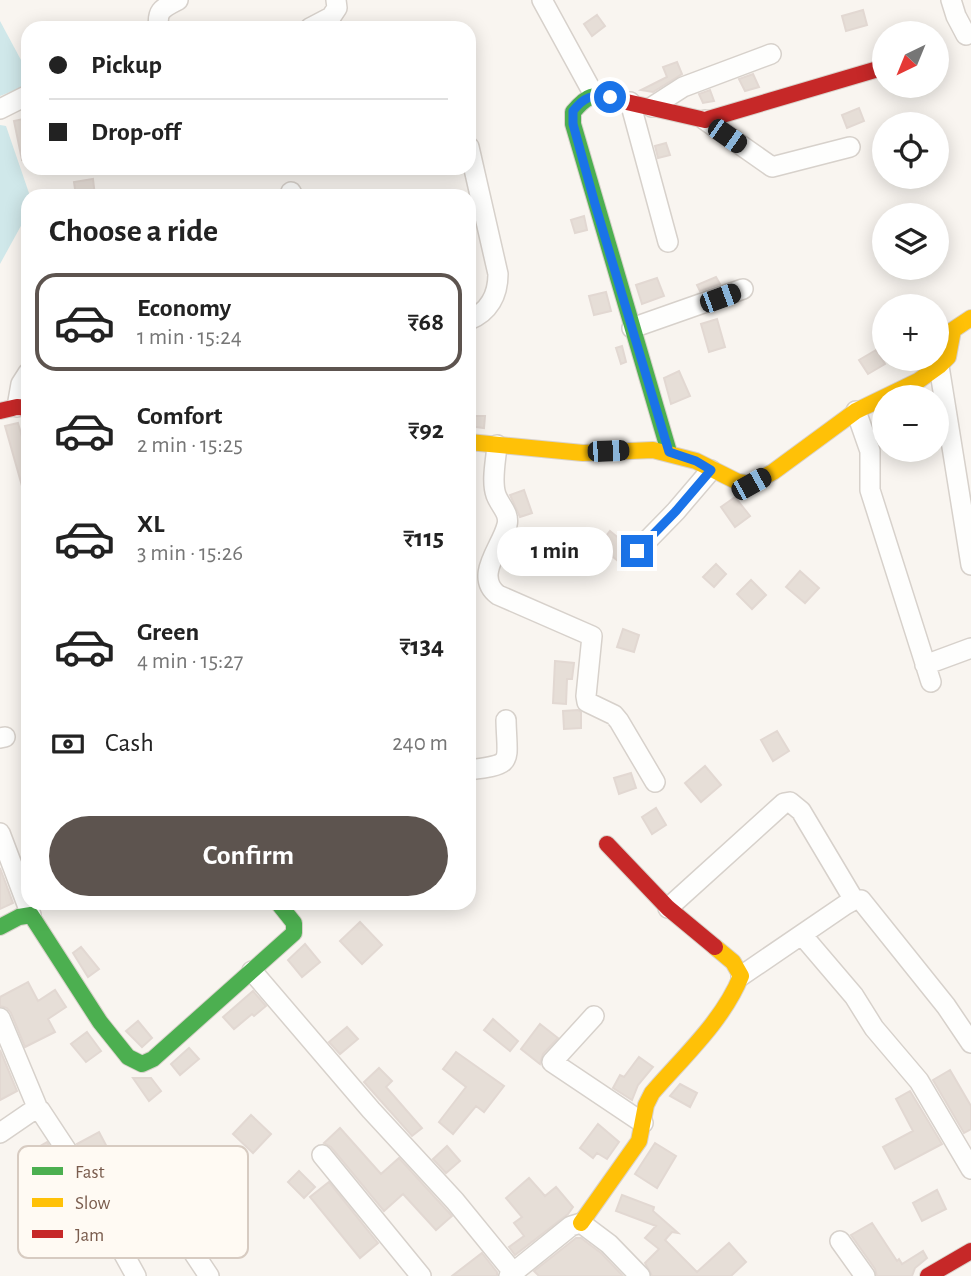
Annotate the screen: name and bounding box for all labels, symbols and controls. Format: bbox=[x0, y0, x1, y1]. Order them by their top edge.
north arrow bbox=[872, 21, 948, 98]
map controls bbox=[872, 21, 949, 462]
text: Pickup bbox=[91, 52, 162, 78]
route start bbox=[594, 81, 626, 113]
button: locate bbox=[872, 112, 949, 189]
car bbox=[704, 115, 751, 157]
text: Drop-off bbox=[91, 119, 180, 145]
button: layers bbox=[872, 203, 949, 280]
text: Choose a ride bbox=[49, 215, 218, 247]
car bbox=[697, 281, 744, 315]
icon: car bbox=[53, 291, 116, 354]
button: + bbox=[872, 294, 949, 371]
text: Economy bbox=[137, 295, 231, 321]
text: ₹68 bbox=[408, 309, 444, 335]
text: 1 min · 15:24 bbox=[137, 326, 242, 349]
button: − bbox=[872, 385, 949, 462]
icon: car bbox=[53, 399, 116, 462]
text: Comfort bbox=[137, 403, 222, 429]
text: ₹92 bbox=[408, 417, 444, 443]
text: 2 min · 15:25 bbox=[137, 434, 243, 457]
car bbox=[587, 440, 630, 462]
car bbox=[728, 465, 775, 503]
icon: car bbox=[53, 507, 116, 570]
text: XL bbox=[137, 511, 164, 537]
text: ₹115 bbox=[403, 525, 444, 551]
callout: 1 min bbox=[497, 526, 612, 576]
route end bbox=[621, 535, 653, 567]
text: 1 min bbox=[531, 540, 579, 563]
text: 3 min · 15:26 bbox=[137, 542, 243, 565]
icon: car bbox=[53, 615, 116, 678]
text: Green bbox=[137, 619, 199, 645]
text: ₹134 bbox=[399, 633, 444, 659]
text: 4 min · 15:27 bbox=[137, 650, 243, 673]
icon: cash bbox=[49, 725, 87, 763]
text: Cash bbox=[105, 730, 154, 756]
text: 240 m bbox=[392, 732, 448, 755]
button: Confirm bbox=[49, 816, 448, 896]
legend bbox=[18, 1146, 248, 1258]
text: Fast bbox=[75, 1163, 105, 1182]
text: Slow bbox=[75, 1194, 111, 1213]
text: Jam bbox=[75, 1226, 104, 1245]

